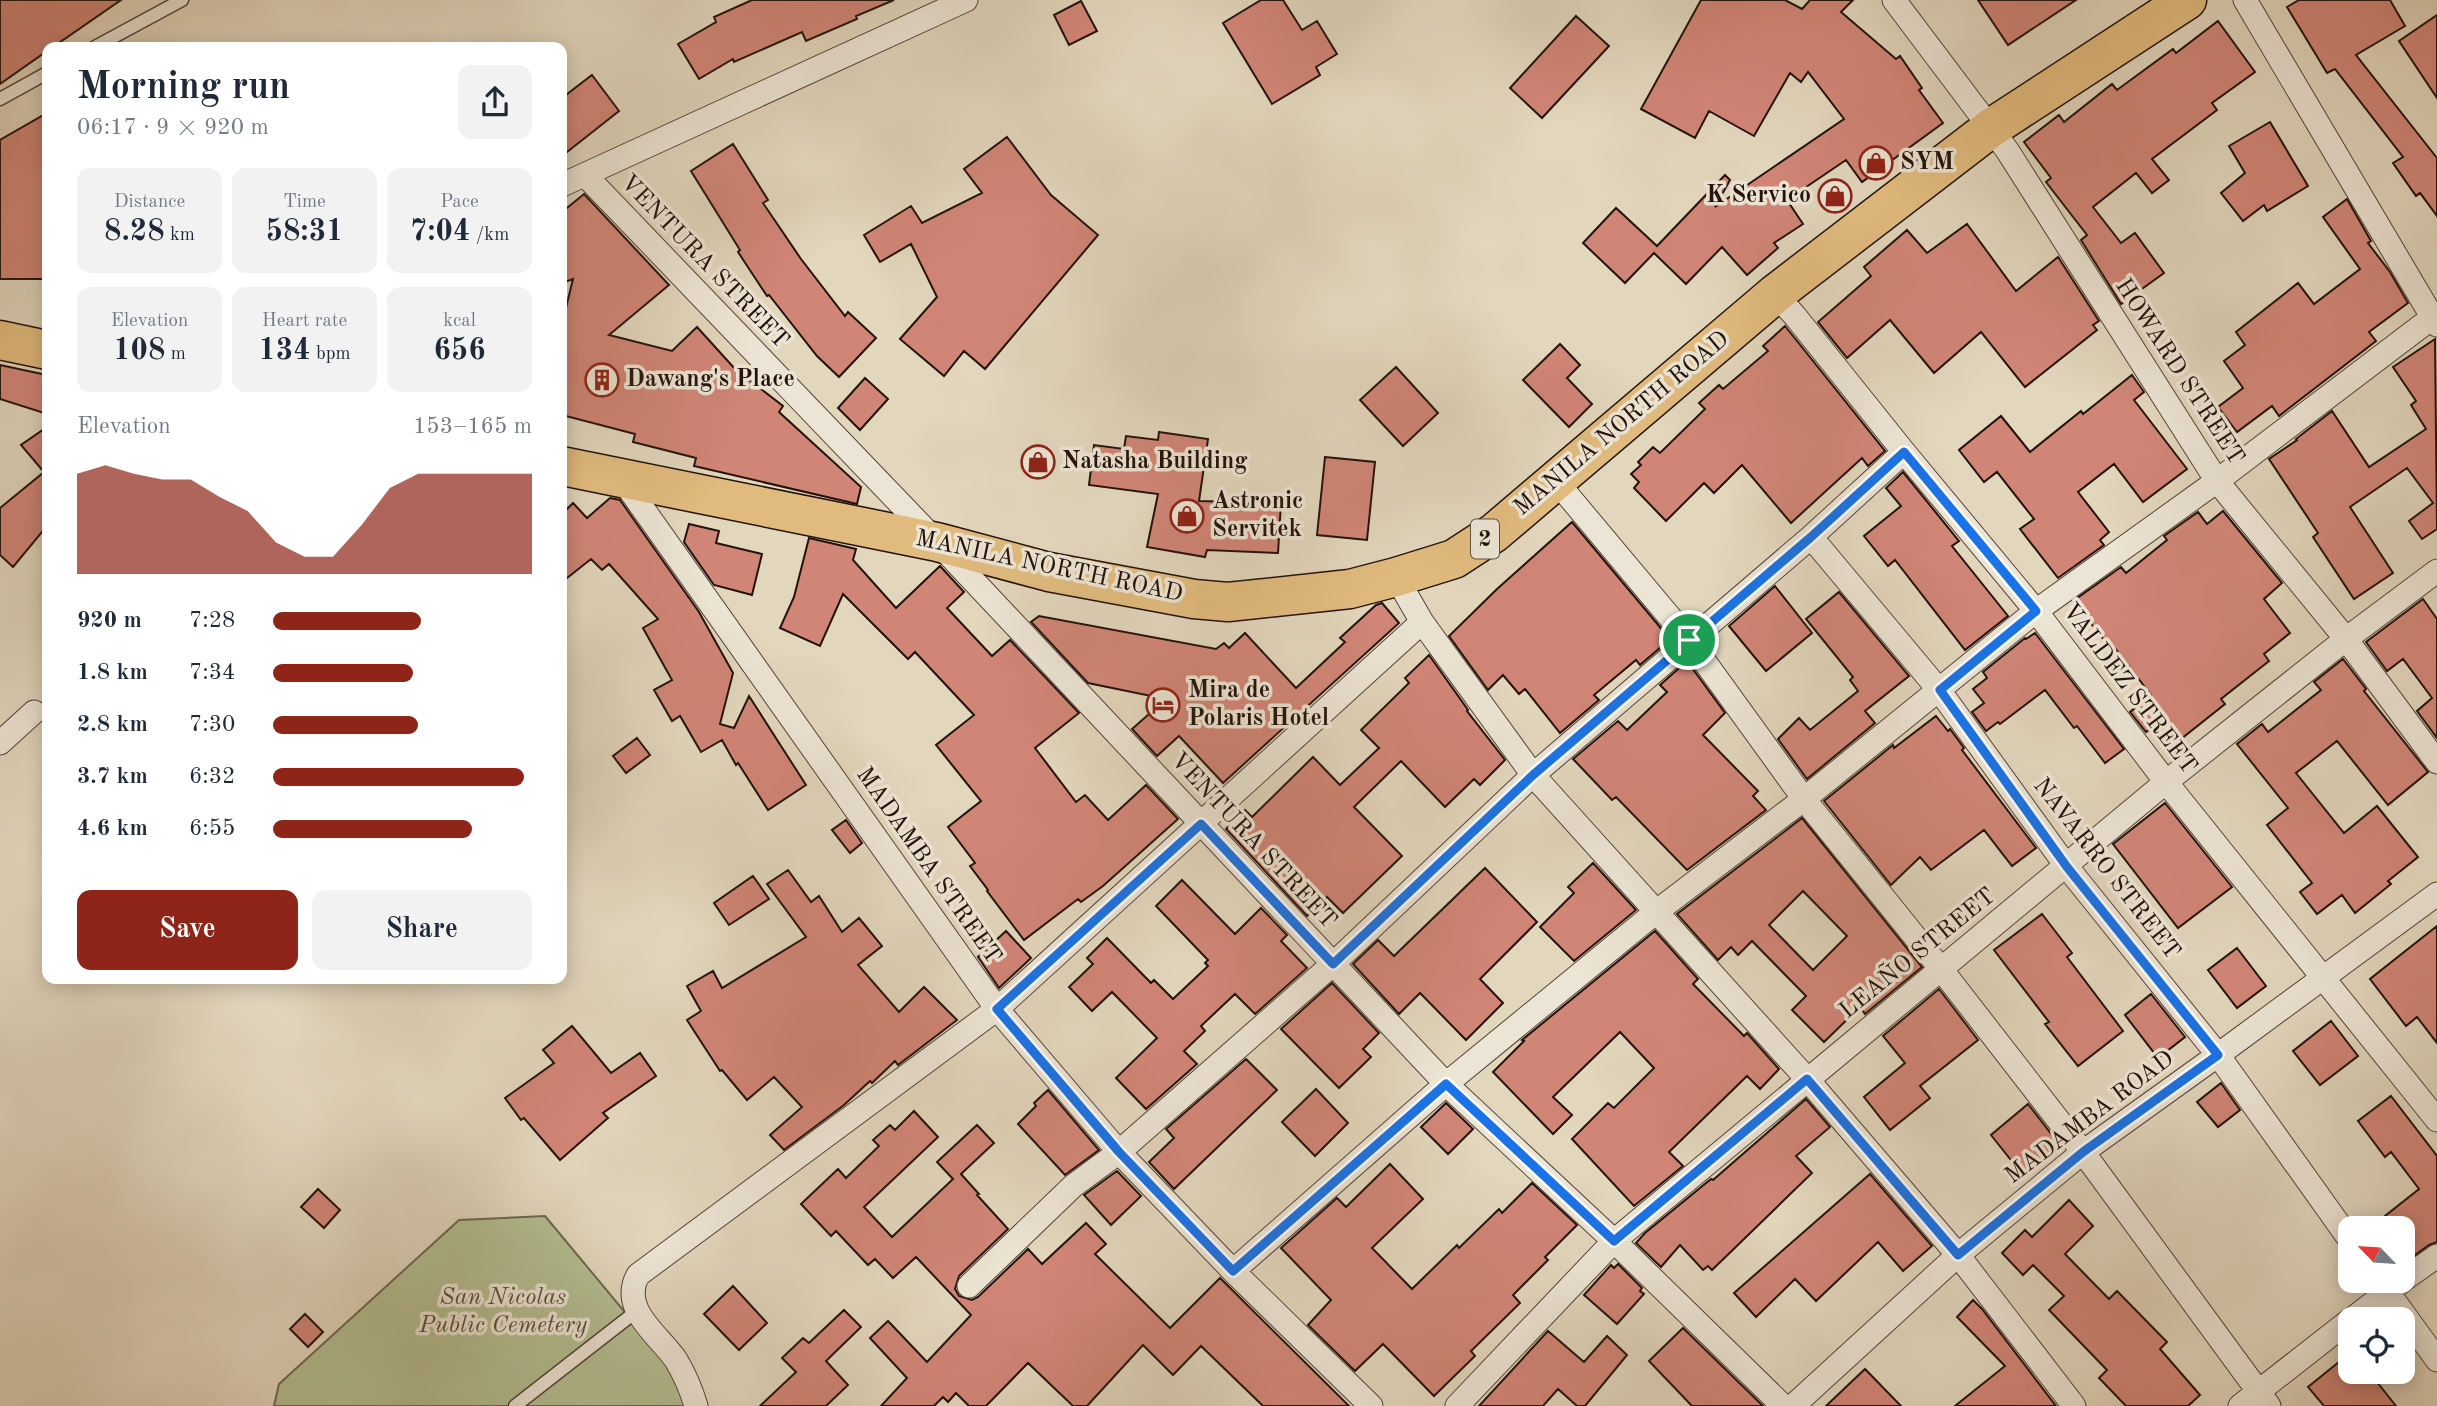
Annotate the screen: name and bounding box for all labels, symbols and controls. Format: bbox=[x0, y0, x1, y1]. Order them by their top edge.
button: share bbox=[458, 65, 532, 139]
text: Morning run bbox=[77, 69, 290, 107]
text: 06:17 · 9 × 920 m bbox=[77, 116, 269, 139]
shop icon: SYM bbox=[1857, 144, 1895, 182]
place label: SYM bbox=[1900, 151, 1954, 175]
street label: VENTURA STREET bbox=[615, 171, 793, 353]
shop icon: K Servico bbox=[1816, 177, 1854, 215]
place label: K Servico bbox=[1706, 184, 1811, 208]
text: Distance bbox=[114, 193, 185, 212]
text: Time bbox=[283, 193, 326, 212]
text: Pace bbox=[440, 193, 479, 212]
text: 8.28 bbox=[104, 217, 165, 247]
text: 58:31 bbox=[266, 217, 344, 247]
text: 7:04 bbox=[410, 217, 470, 247]
text: km bbox=[165, 226, 195, 245]
text: /km bbox=[470, 226, 509, 245]
street label: HOWARD STREET bbox=[2110, 275, 2248, 469]
text: Elevation bbox=[111, 312, 188, 331]
text: Heart rate bbox=[262, 312, 347, 331]
text: kcal bbox=[443, 312, 476, 331]
street label: MANILA NORTH ROAD bbox=[1510, 327, 1734, 521]
text: 108 bbox=[113, 336, 165, 366]
text: 134 bbox=[258, 336, 311, 366]
text: 656 bbox=[433, 336, 486, 366]
text: m bbox=[165, 345, 186, 364]
text: bpm bbox=[311, 345, 351, 364]
building icon: Dawang's Place bbox=[583, 361, 621, 399]
place label: Dawang's Place bbox=[626, 368, 795, 392]
text: Elevation bbox=[77, 415, 171, 438]
text: 153–165 m bbox=[413, 415, 532, 438]
shop icon: Natasha Building bbox=[1019, 443, 1057, 481]
place label: Natasha Building bbox=[1062, 450, 1248, 474]
place label: Astronic Servitek bbox=[1212, 490, 1303, 542]
shop icon: Astronic Servitek bbox=[1168, 497, 1206, 535]
road number: 2 bbox=[1471, 520, 1499, 558]
street label: MANILA NORTH ROAD bbox=[913, 527, 1185, 607]
street label: VALDEZ STREET bbox=[2057, 599, 2201, 779]
text: 920 m bbox=[77, 609, 142, 632]
text: 7:28 bbox=[189, 609, 235, 632]
pin bbox=[1659, 610, 1719, 670]
icon: arrive bbox=[1670, 621, 1708, 659]
text: 1.8 km bbox=[77, 661, 148, 684]
text: 7:34 bbox=[189, 661, 235, 684]
place label: Mira de Polaris Hotel bbox=[1188, 679, 1329, 731]
hotel icon: Mira de Polaris Hotel bbox=[1144, 686, 1182, 724]
text: 2.8 km bbox=[77, 713, 148, 736]
text: 7:30 bbox=[189, 713, 235, 736]
street label: VENTURA STREET bbox=[1165, 748, 1341, 934]
street label: MADAMBA STREET bbox=[851, 763, 1005, 969]
text: 3.7 km bbox=[77, 765, 148, 788]
text: 6:32 bbox=[189, 765, 235, 788]
street label: NAVARRO STREET bbox=[2028, 774, 2184, 964]
text: 4.6 km bbox=[77, 817, 148, 840]
text: 6:55 bbox=[189, 817, 235, 840]
street label: LEAÑO STREET bbox=[1833, 880, 2000, 1024]
button: Save bbox=[77, 890, 298, 970]
button: Share bbox=[312, 890, 532, 970]
street label: MADAMBA ROAD bbox=[2001, 1047, 2179, 1189]
north arrow bbox=[2338, 1216, 2415, 1293]
map controls bbox=[2338, 1216, 2415, 1384]
park label: San Nicolas Public Cemetery bbox=[418, 1286, 588, 1338]
button: locate bbox=[2338, 1307, 2415, 1384]

